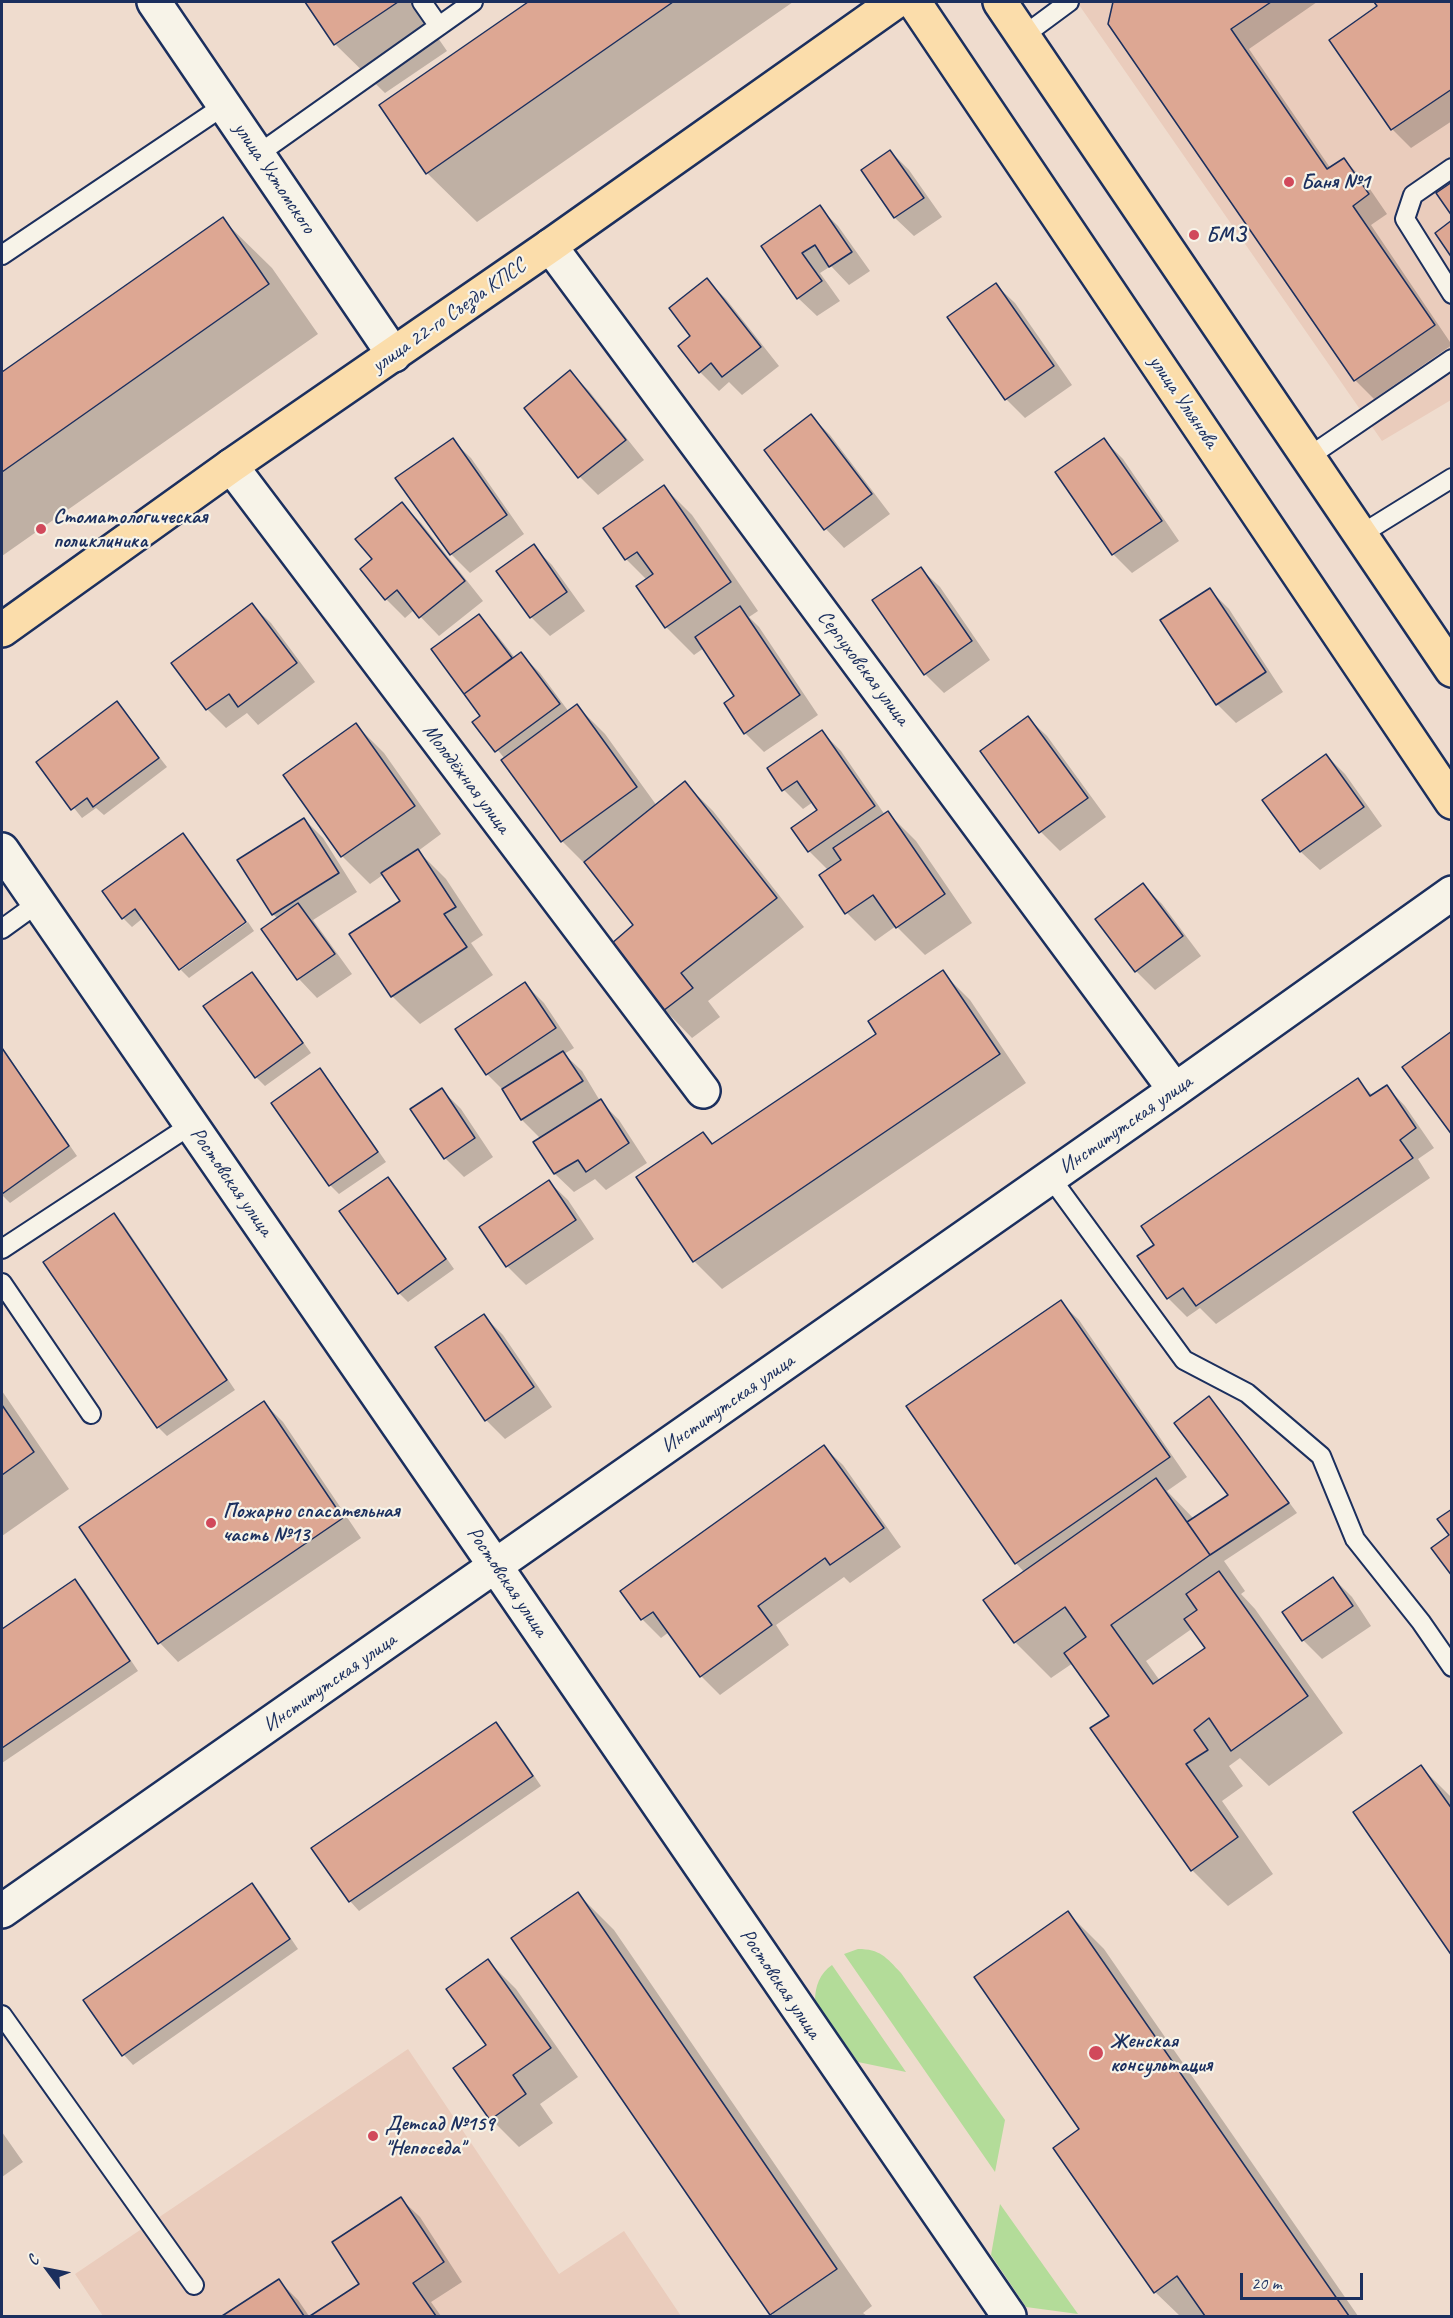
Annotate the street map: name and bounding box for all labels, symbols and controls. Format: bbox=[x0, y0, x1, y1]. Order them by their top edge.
street label: улица Ухтомского bbox=[227, 117, 321, 239]
place label: Баня №1 bbox=[1301, 169, 1370, 195]
marker: Баня №1 bbox=[1282, 175, 1296, 189]
place label: БМЗ bbox=[1206, 222, 1247, 248]
marker: БМЗ bbox=[1187, 228, 1201, 242]
street label: улица 22-го Съезда КПСС bbox=[367, 253, 531, 379]
street label: улица Ульянова bbox=[1143, 351, 1223, 453]
place label: Стоматологическая поликлиника bbox=[53, 504, 207, 554]
marker: Стоматологическая поликлиника bbox=[34, 522, 48, 536]
street label: Серпуховская улица bbox=[811, 605, 915, 731]
street label: Молодёжная улица bbox=[416, 719, 516, 839]
street label: Институтская улица bbox=[1055, 1070, 1197, 1180]
street label: Ростовская улица bbox=[184, 1123, 278, 1241]
street label: Институтская улица bbox=[657, 1349, 799, 1459]
place label: Пожарно спасательная часть №13 bbox=[223, 1498, 400, 1548]
marker: Пожарно спасательная часть №13 bbox=[204, 1516, 218, 1530]
street label: Ростовская улица bbox=[461, 1522, 553, 1642]
street label: Институтская улица bbox=[259, 1628, 401, 1738]
street label: Ростовская улица bbox=[734, 1924, 826, 2044]
place label: Женская консультация bbox=[1110, 2028, 1212, 2078]
marker: Женская консультация bbox=[1087, 2044, 1105, 2062]
place label: Детсад №159 "Непоседа" bbox=[385, 2111, 494, 2161]
marker: Детсад №159 "Непоседа" bbox=[366, 2129, 380, 2143]
north arrow bbox=[18, 2240, 78, 2300]
text: С bbox=[22, 2252, 43, 2269]
scale bar bbox=[1243, 2261, 1366, 2299]
text: 20 m bbox=[1251, 2272, 1282, 2294]

